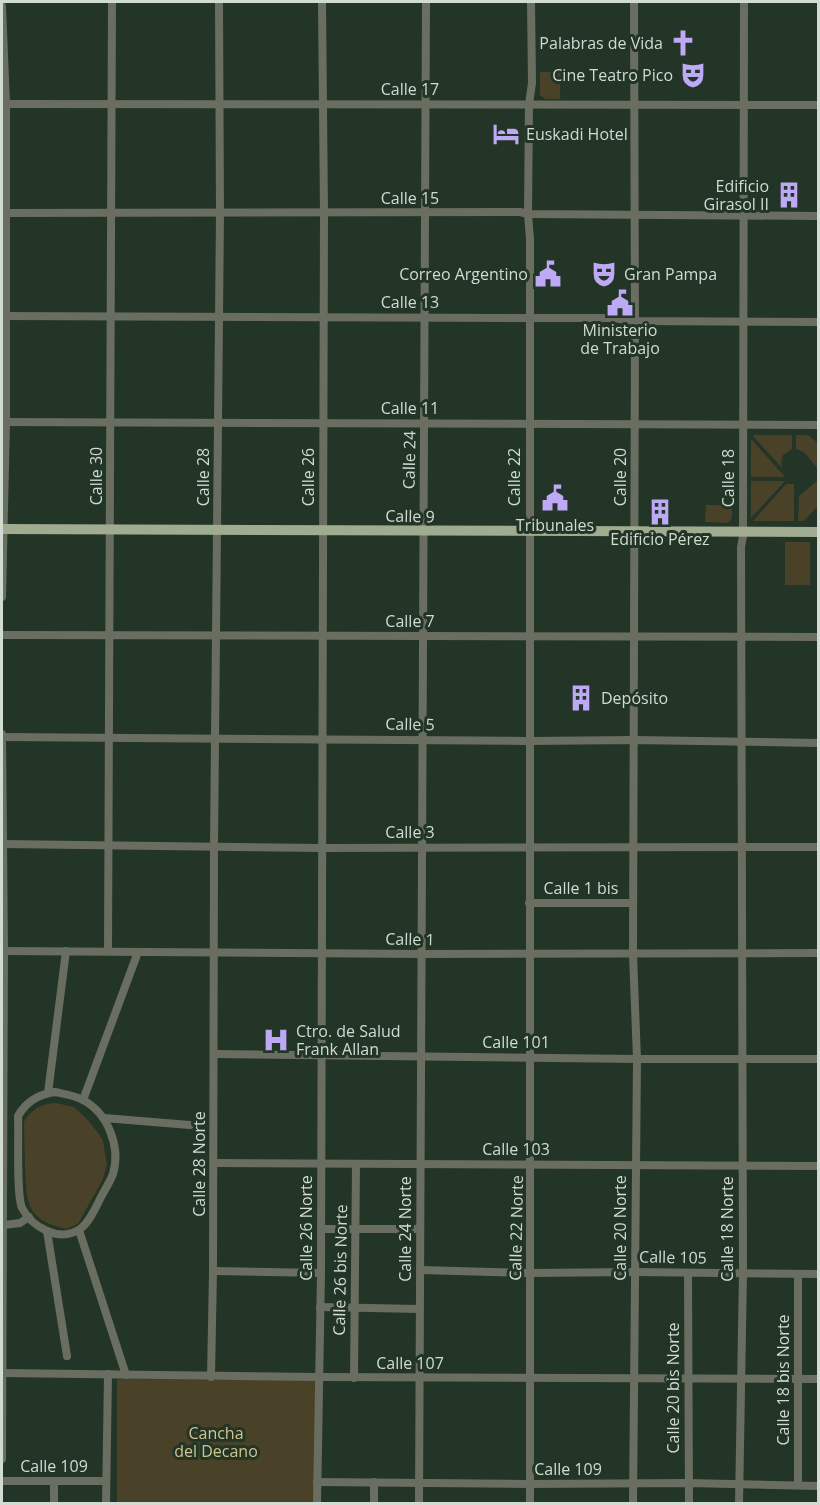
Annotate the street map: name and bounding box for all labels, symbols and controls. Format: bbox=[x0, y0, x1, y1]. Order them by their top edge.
church icon: Palabras de Vida bbox=[668, 28, 698, 58]
place label: Palabras de Vida bbox=[539, 32, 663, 54]
theatre icon: Cine Teatro Pico bbox=[678, 60, 708, 90]
place label: Cine Teatro Pico bbox=[552, 64, 673, 86]
street label: Calle 17 bbox=[381, 78, 439, 100]
hotel icon: Euskadi Hotel bbox=[491, 119, 521, 149]
place label: Euskadi Hotel bbox=[526, 123, 628, 145]
place label: Edificio Girasol II bbox=[704, 175, 769, 215]
building icon: Edificio Girasol II bbox=[774, 180, 804, 210]
street label: Calle 15 bbox=[381, 187, 439, 209]
public building icon: Correo Argentino bbox=[533, 259, 563, 289]
theatre icon: Gran Pampa bbox=[589, 259, 619, 289]
place label: Correo Argentino bbox=[399, 263, 528, 285]
place label: Gran Pampa bbox=[624, 263, 717, 285]
public building icon: Ministerio de Trabajo bbox=[605, 288, 635, 318]
street label: Calle 13 bbox=[381, 291, 439, 313]
place label: Ministerio de Trabajo bbox=[580, 319, 660, 359]
street label: Calle 11 bbox=[381, 397, 439, 419]
street label: Calle 24 bbox=[397, 431, 421, 489]
street label: Calle 30 bbox=[85, 447, 107, 505]
street label: Calle 28 bbox=[192, 448, 214, 506]
street label: Calle 26 bbox=[297, 448, 319, 506]
street label: Calle 22 bbox=[503, 448, 525, 506]
street label: Calle 20 bbox=[609, 448, 631, 506]
street label: Calle 18 bbox=[717, 449, 739, 507]
public building icon: Tribunales bbox=[540, 483, 570, 513]
building icon: Edificio Pérez bbox=[645, 497, 675, 527]
street label: Calle 9 bbox=[385, 505, 435, 527]
place label: Tribunales bbox=[516, 514, 594, 536]
place label: Edificio Pérez bbox=[610, 528, 710, 550]
street label: Calle 7 bbox=[385, 610, 435, 632]
building icon: Depósito bbox=[566, 683, 596, 713]
place label: Depósito bbox=[601, 687, 668, 709]
street label: Calle 5 bbox=[385, 713, 435, 735]
street label: Calle 3 bbox=[385, 821, 435, 843]
street label: Calle 1 bis bbox=[544, 877, 618, 899]
street label: Calle 1 bbox=[385, 928, 435, 950]
place label: Ctro. de Salud Frank Allan bbox=[296, 1020, 401, 1060]
hospital icon: Ctro. de Salud Frank Allan bbox=[261, 1025, 291, 1055]
street label: Calle 101 bbox=[482, 1031, 550, 1053]
street label: Calle 28 Norte bbox=[188, 1111, 210, 1217]
street label: Calle 103 bbox=[482, 1138, 550, 1160]
street label: Calle 26 Norte bbox=[295, 1175, 317, 1281]
street label: Calle 22 Norte bbox=[504, 1175, 528, 1281]
street label: Calle 20 Norte bbox=[609, 1175, 631, 1281]
street label: Calle 24 Norte bbox=[394, 1176, 416, 1282]
street label: Calle 18 Norte bbox=[716, 1176, 738, 1282]
street label: Calle 26 bis Norte bbox=[328, 1204, 352, 1336]
street label: Calle 105 bbox=[639, 1245, 707, 1269]
street label: Calle 18 bis Norte bbox=[772, 1314, 794, 1446]
street label: Calle 20 bis Norte bbox=[662, 1322, 684, 1454]
street label: Calle 107 bbox=[376, 1352, 444, 1374]
park label: Cancha del Decano bbox=[174, 1422, 258, 1462]
street label: Calle 109 bbox=[20, 1455, 88, 1477]
street label: Calle 109 bbox=[534, 1458, 602, 1480]

